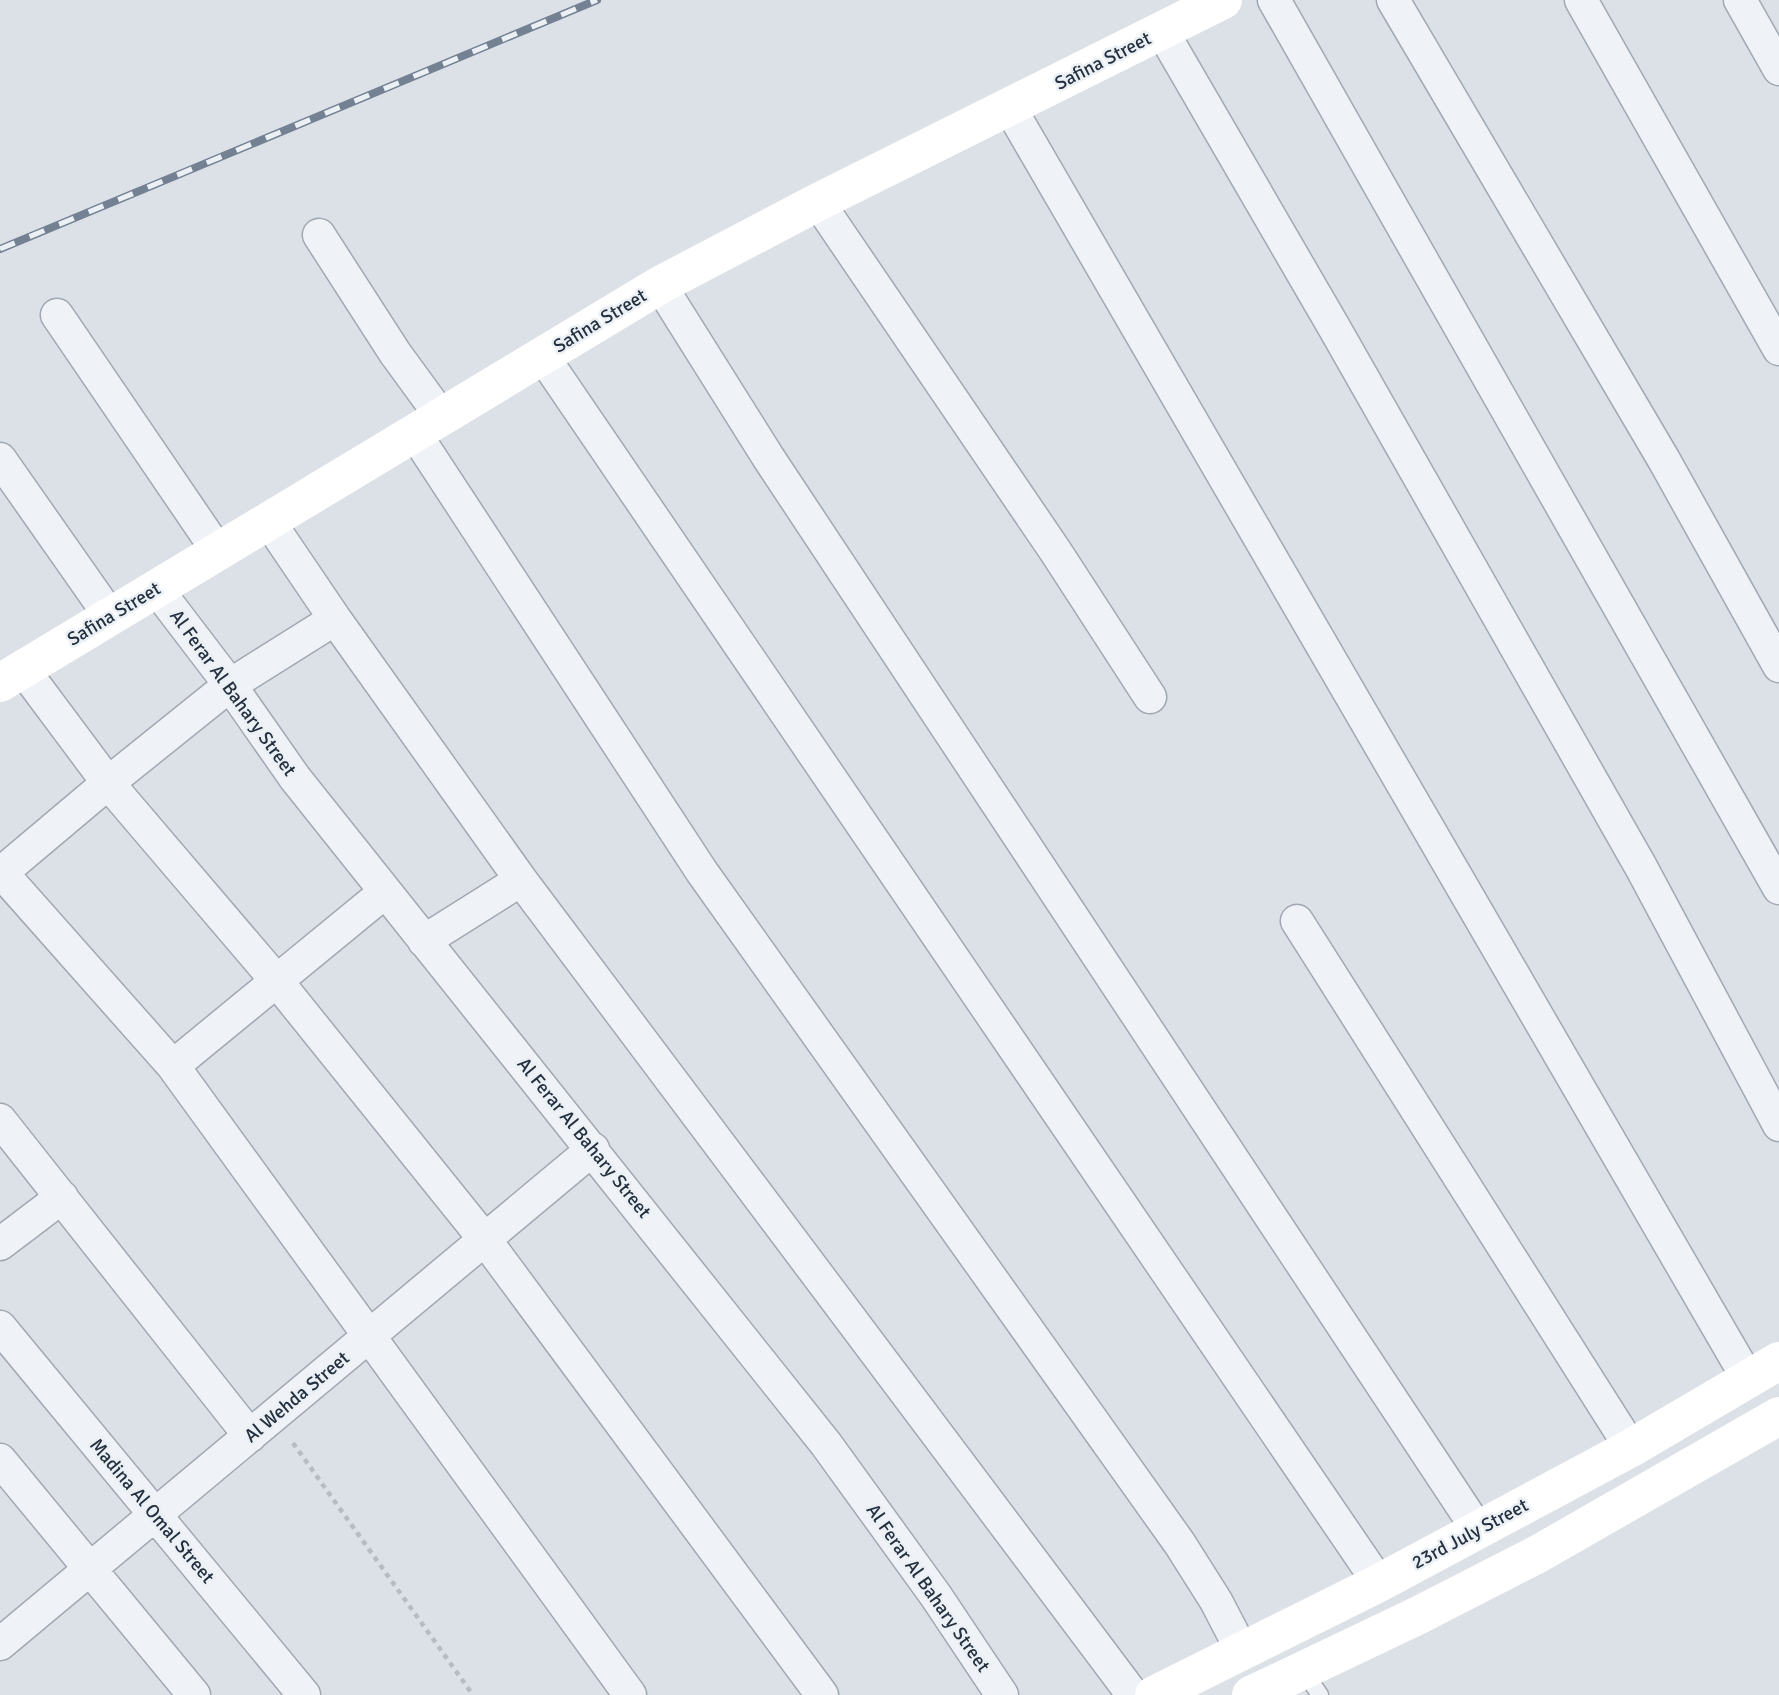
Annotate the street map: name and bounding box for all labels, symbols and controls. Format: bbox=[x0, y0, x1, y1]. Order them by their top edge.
street label: Safina Street bbox=[1051, 26, 1155, 96]
street label: Safina Street bbox=[549, 284, 651, 358]
street label: Safina Street bbox=[63, 577, 165, 651]
street label: Al Ferar Al Bahary Street bbox=[164, 605, 302, 781]
street label: Al Ferar Al Bahary Street bbox=[512, 1053, 656, 1224]
street label: Al Wehda Street bbox=[240, 1346, 355, 1448]
street label: Madina Al Omal Street bbox=[84, 1434, 220, 1589]
street label: 23rd July Street bbox=[1408, 1493, 1533, 1575]
street label: Al Ferar Al Bahary Street bbox=[861, 1499, 995, 1677]

